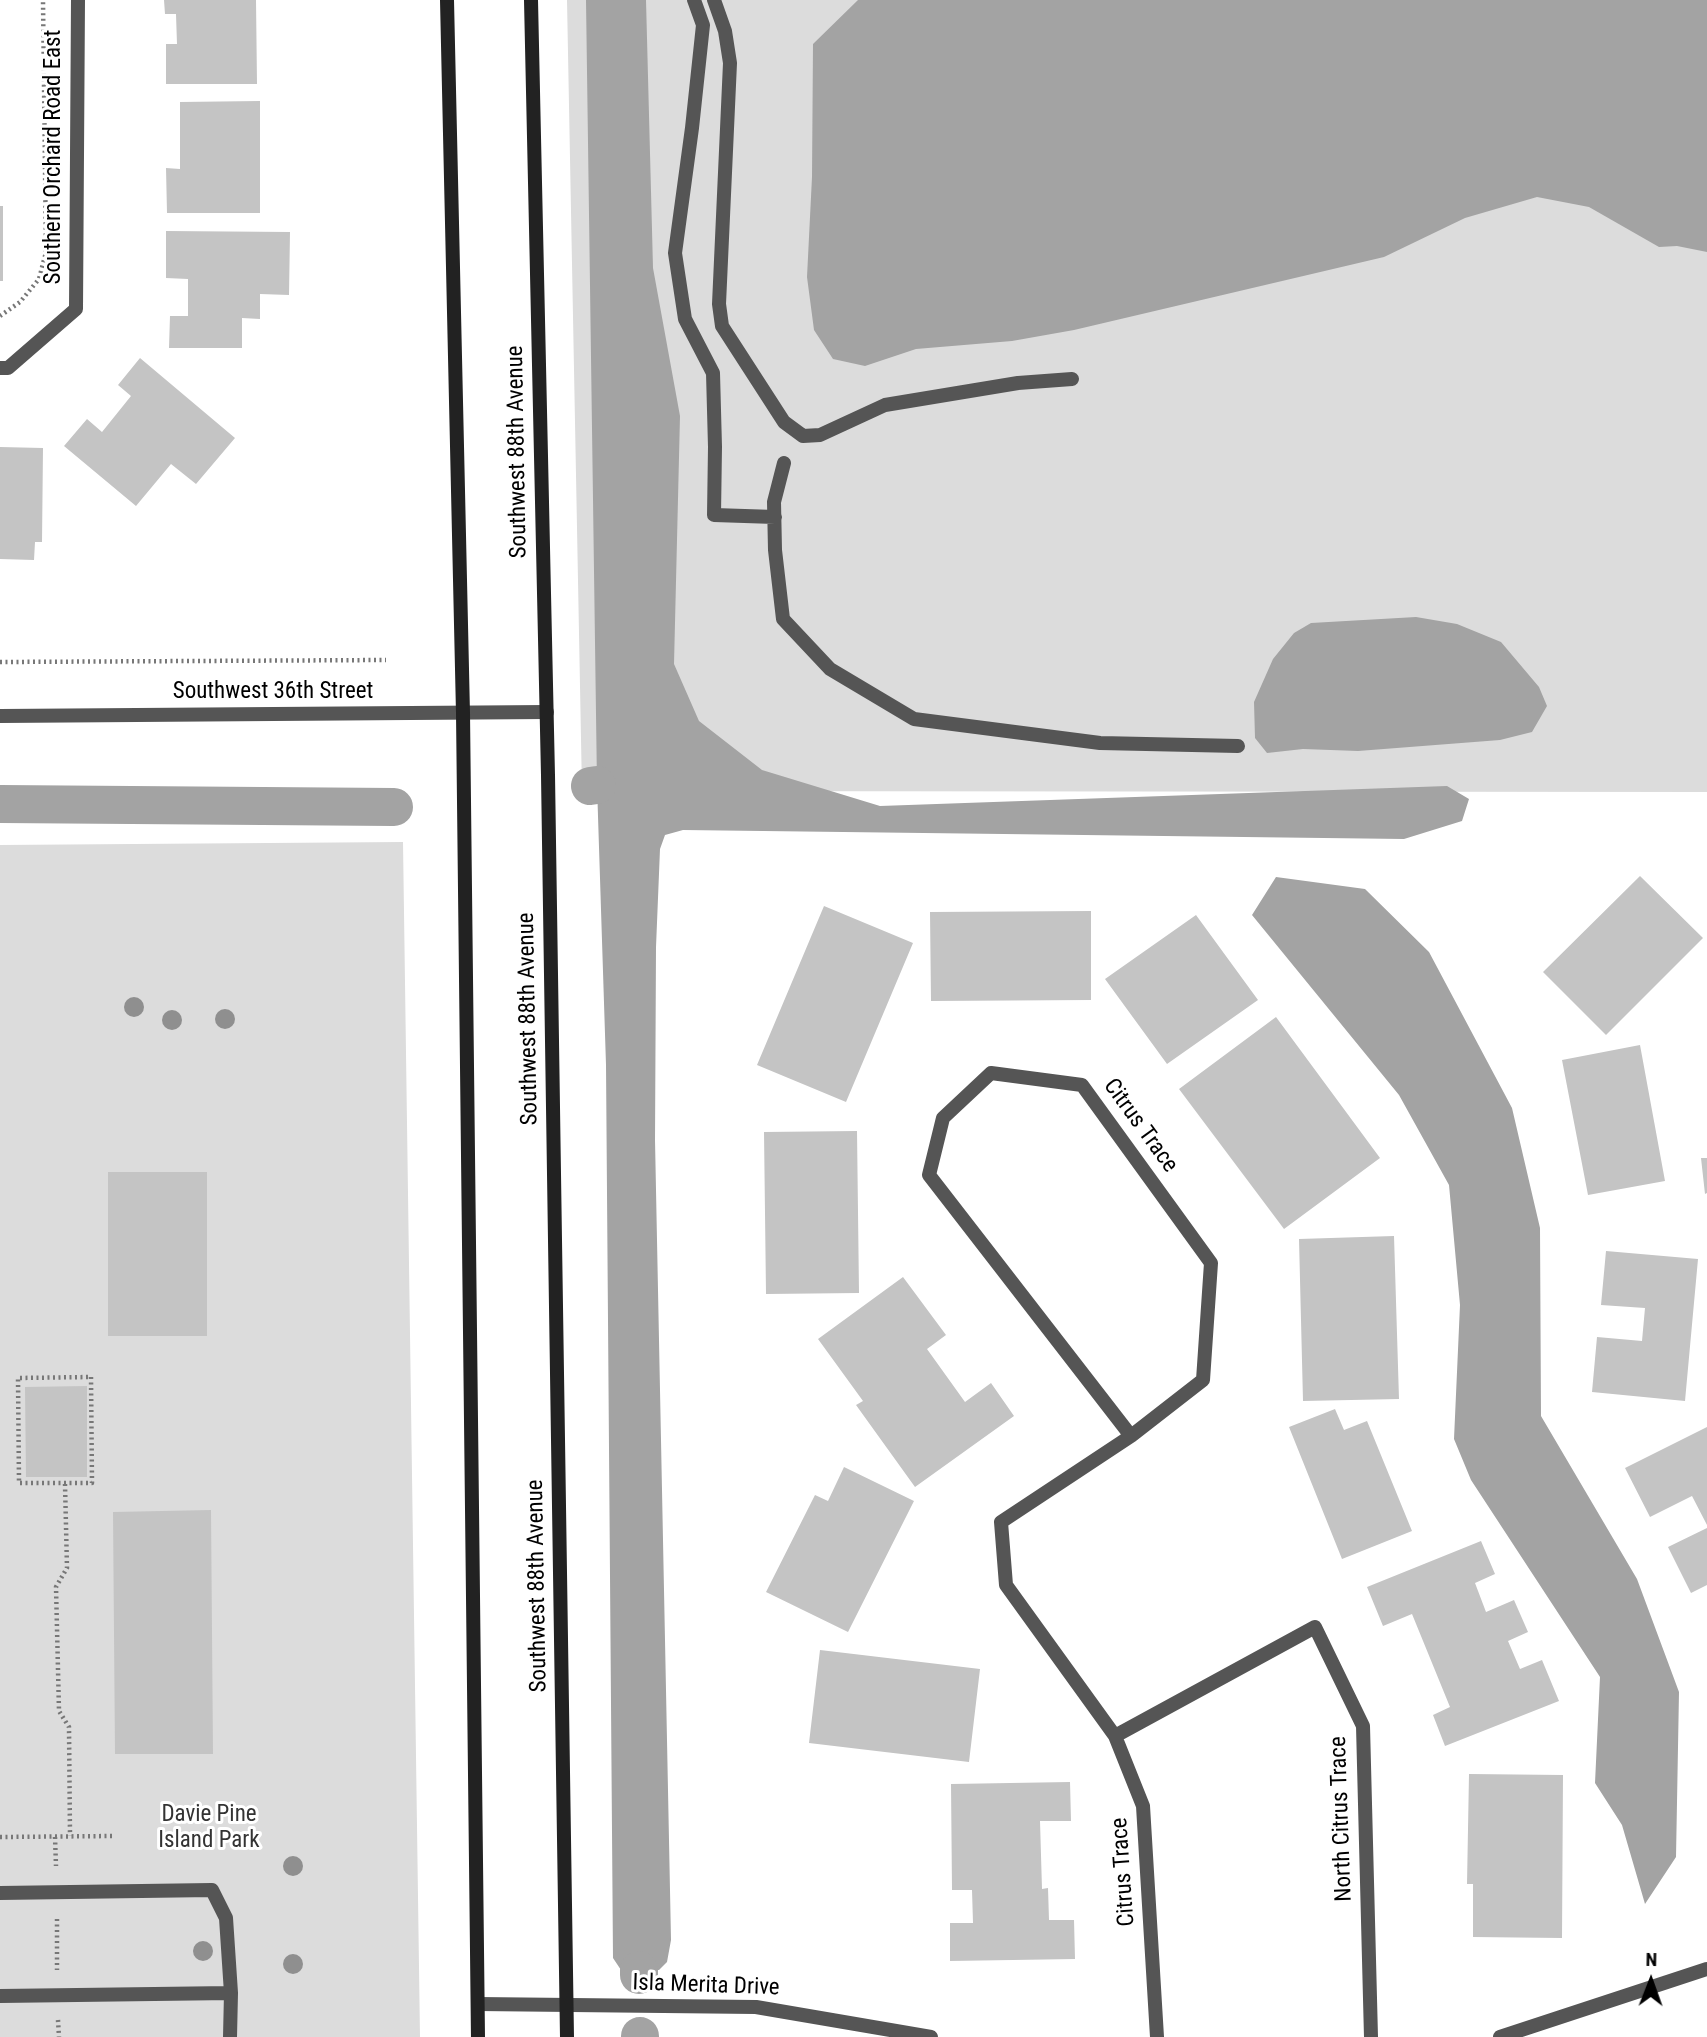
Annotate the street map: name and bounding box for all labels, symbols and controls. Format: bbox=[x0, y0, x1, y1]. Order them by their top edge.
street label: Southern Orchard Road East bbox=[40, 30, 68, 284]
street label: Southwest 88th Avenue bbox=[502, 345, 534, 559]
street label: Southwest 36th Street bbox=[173, 678, 373, 706]
street label: Southwest 88th Avenue bbox=[513, 912, 545, 1126]
street label: Citrus Trace bbox=[1097, 1074, 1183, 1178]
street label: Southwest 88th Avenue bbox=[522, 1479, 554, 1693]
street label: North Citrus Trace bbox=[1325, 1736, 1359, 1902]
park label: Davie Pine Island Park bbox=[158, 1801, 260, 1855]
street label: Citrus Trace bbox=[1106, 1817, 1142, 1927]
north arrow bbox=[1616, 1946, 1686, 2016]
text: N bbox=[1645, 1948, 1657, 1971]
street label: Isla Merita Drive bbox=[632, 1970, 780, 2002]

